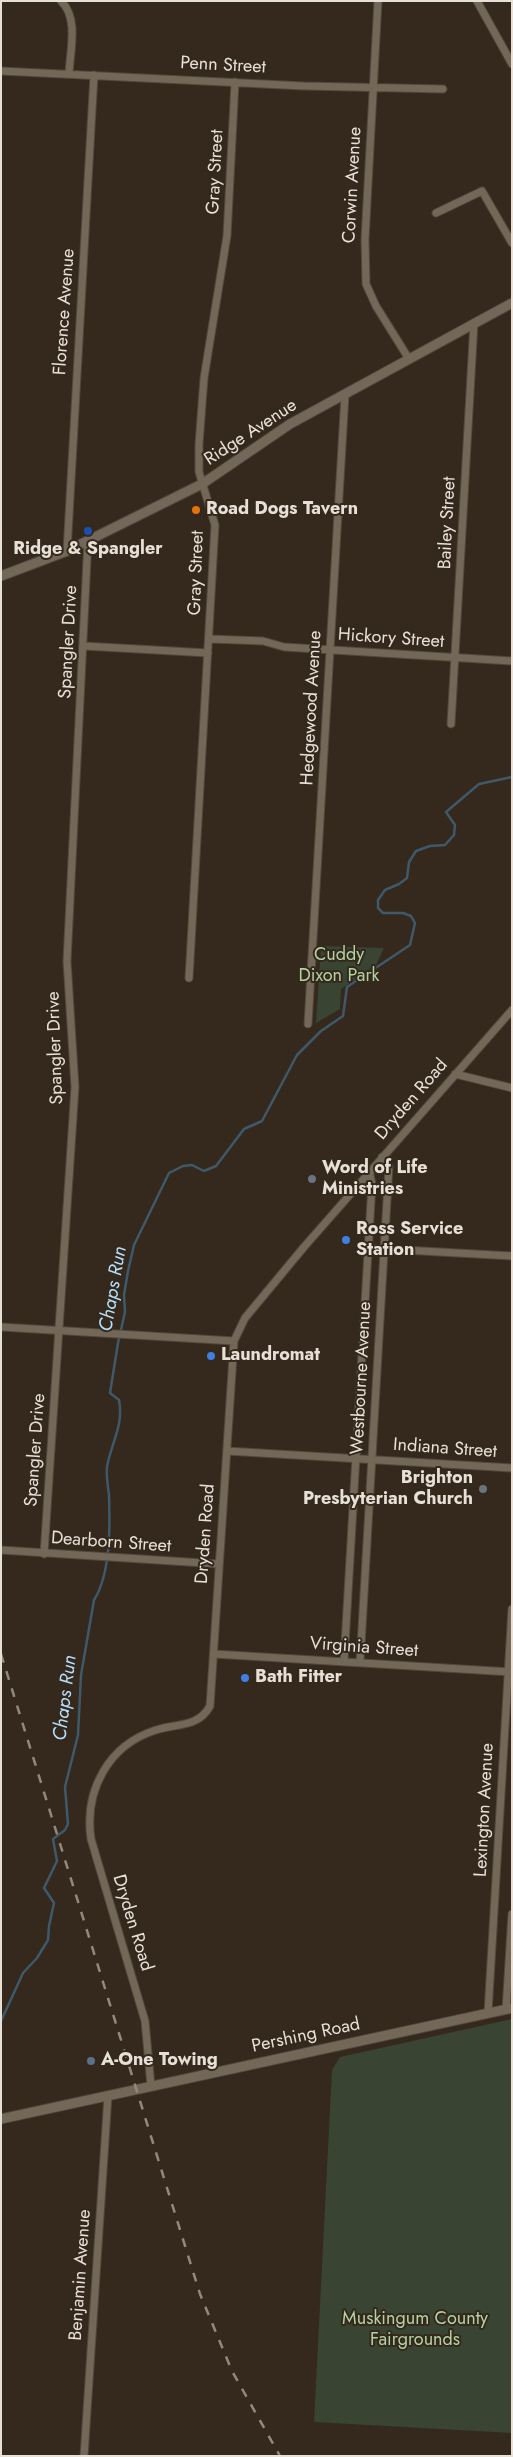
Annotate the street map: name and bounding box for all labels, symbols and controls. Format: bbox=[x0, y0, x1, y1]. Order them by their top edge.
street label: Penn Street bbox=[180, 53, 266, 79]
street label: Corwin Avenue bbox=[339, 126, 367, 244]
street label: Gray Street bbox=[203, 129, 229, 215]
street label: Florence Avenue bbox=[50, 248, 80, 376]
street label: Ridge Avenue bbox=[201, 395, 301, 471]
street label: Bailey Street bbox=[435, 476, 461, 570]
place label: Road Dogs Tavern bbox=[206, 499, 358, 521]
marker: Road Dogs Tavern bbox=[190, 504, 202, 516]
marker: Ridge & Spangler bbox=[82, 525, 94, 537]
street label: Gray Street bbox=[185, 530, 209, 616]
place label: Ridge & Spangler bbox=[13, 539, 163, 561]
street label: Spangler Drive bbox=[55, 585, 83, 699]
street label: Hickory Street bbox=[337, 625, 445, 653]
street label: Hedgewood Avenue bbox=[297, 630, 327, 786]
park label: Cuddy Dixon Park bbox=[299, 945, 379, 988]
street label: Spangler Drive bbox=[43, 991, 69, 1105]
street label: Dryden Road bbox=[371, 1055, 453, 1145]
place label: Word of Life Ministries bbox=[322, 1158, 427, 1200]
marker: Word of Life Ministries bbox=[306, 1173, 318, 1185]
place label: Ross Service Station bbox=[356, 1219, 463, 1262]
marker: Ross Service Station bbox=[340, 1234, 352, 1246]
water label: Chaps Run bbox=[95, 1245, 133, 1333]
street label: Westbourne Avenue bbox=[347, 1301, 377, 1455]
place label: Laundromat bbox=[221, 1345, 320, 1367]
marker: Laundromat bbox=[205, 1350, 217, 1362]
street label: Spangler Drive bbox=[21, 1393, 51, 1507]
street label: Indiana Street bbox=[392, 1435, 498, 1463]
place label: Brighton Presbyterian Church bbox=[303, 1468, 473, 1510]
street label: Dryden Road bbox=[192, 1483, 220, 1585]
marker: Brighton Presbyterian Church bbox=[477, 1483, 489, 1495]
street label: Dearborn Street bbox=[50, 1528, 172, 1558]
street label: Virginia Street bbox=[309, 1633, 419, 1663]
water label: Chaps Run bbox=[49, 1654, 83, 1742]
place label: Bath Fitter bbox=[255, 1667, 342, 1689]
marker: Bath Fitter bbox=[239, 1672, 251, 1684]
street label: Lexington Avenue bbox=[471, 1742, 499, 1878]
street label: Dryden Road bbox=[107, 1872, 157, 1974]
street label: Pershing Road bbox=[250, 2014, 362, 2058]
place label: A-One Towing bbox=[101, 2050, 218, 2072]
marker: A-One Towing bbox=[85, 2055, 97, 2067]
street label: Benjamin Avenue bbox=[66, 2209, 96, 2341]
park label: Muskingum County Fairgrounds bbox=[342, 2309, 488, 2352]

